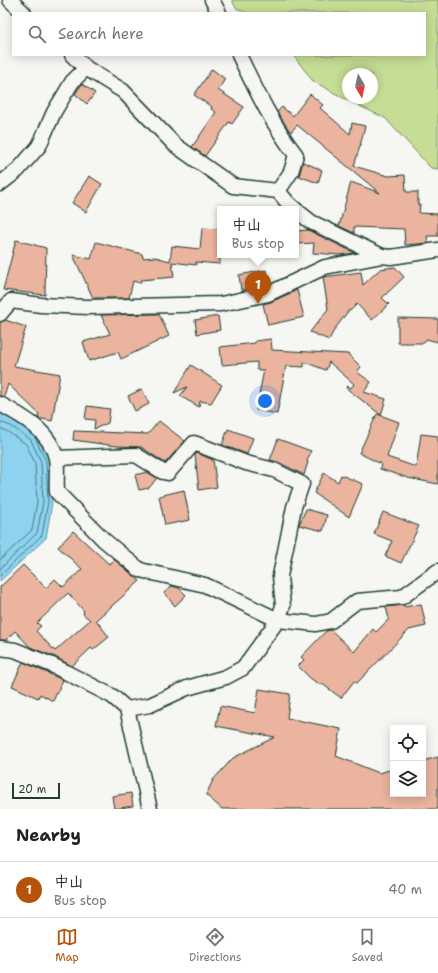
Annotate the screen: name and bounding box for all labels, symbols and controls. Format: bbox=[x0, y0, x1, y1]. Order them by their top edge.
search box bbox=[12, 12, 426, 56]
icon: search bbox=[26, 23, 48, 45]
text: Search here bbox=[58, 24, 144, 44]
north arrow bbox=[342, 68, 378, 104]
popup bbox=[217, 206, 299, 258]
text: 中山 bbox=[232, 215, 262, 235]
text: Bus stop bbox=[232, 235, 284, 252]
pin: 1 bbox=[245, 271, 271, 304]
your location bbox=[255, 391, 275, 411]
map controls bbox=[390, 725, 426, 797]
button: locate bbox=[390, 725, 426, 761]
button: layers bbox=[390, 761, 426, 797]
scale bar bbox=[12, 781, 60, 800]
text: 20 m bbox=[18, 782, 46, 797]
text: Nearby bbox=[16, 824, 81, 846]
text: 中山 bbox=[54, 872, 84, 892]
text: 1 bbox=[26, 881, 32, 898]
text: 40 m bbox=[388, 881, 422, 898]
text: Bus stop bbox=[54, 892, 106, 909]
tab: Map bbox=[55, 926, 79, 965]
tab: Directions bbox=[189, 926, 241, 965]
tab: Saved bbox=[352, 926, 383, 965]

